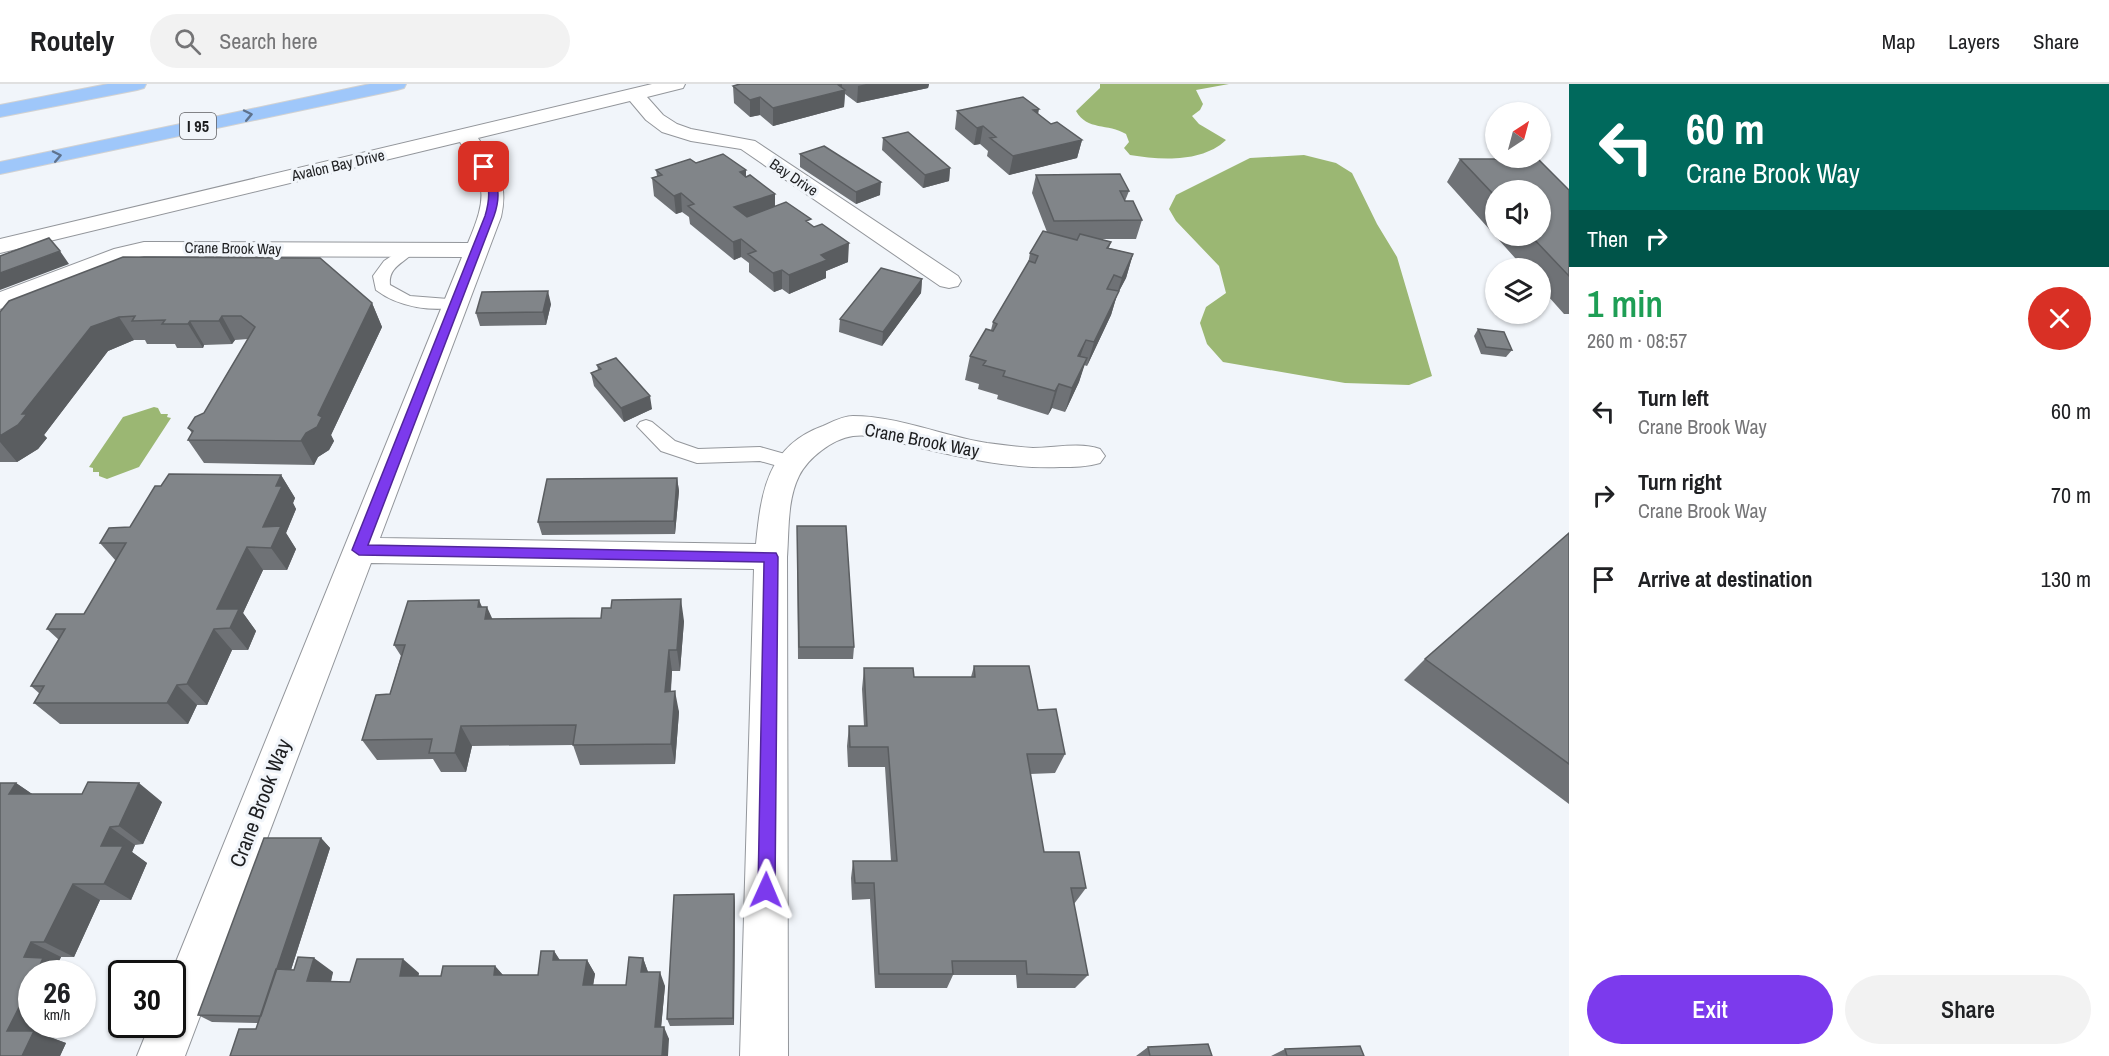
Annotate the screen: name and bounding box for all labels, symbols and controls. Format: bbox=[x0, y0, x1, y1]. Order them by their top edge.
search box bbox=[150, 14, 570, 68]
text: Routely bbox=[30, 22, 114, 60]
icon: search bbox=[171, 25, 204, 58]
text: Search here bbox=[219, 26, 317, 56]
text: Map bbox=[1882, 27, 1915, 56]
text: Layers bbox=[1948, 27, 2000, 56]
text: Share bbox=[2033, 27, 2079, 56]
text: 60 m bbox=[1686, 101, 1765, 157]
north arrow bbox=[1485, 102, 1551, 168]
map controls bbox=[1485, 102, 1551, 324]
icon: left bbox=[1587, 108, 1665, 186]
one-way arrow bbox=[243, 110, 253, 123]
road number: I 95 bbox=[180, 113, 216, 139]
pin bbox=[458, 141, 509, 192]
street label: Avalon Bay Drive bbox=[288, 144, 387, 186]
one-way arrow bbox=[52, 150, 62, 163]
icon: arrive bbox=[467, 150, 500, 183]
street label: Bay Drive bbox=[766, 153, 822, 201]
text: Crane Brook Way bbox=[1686, 155, 1860, 191]
button: sound bbox=[1485, 180, 1551, 246]
icon: right bbox=[1640, 222, 1673, 255]
text: Then bbox=[1587, 224, 1628, 254]
street label: Crane Brook Way bbox=[185, 237, 282, 259]
button: layers bbox=[1485, 258, 1551, 324]
text: 1 min bbox=[1587, 280, 1663, 328]
button: close bbox=[2028, 287, 2091, 350]
text: 260 m · 08:57 bbox=[1587, 327, 1687, 354]
text: Turn left bbox=[1638, 383, 1709, 413]
icon: left bbox=[1587, 395, 1620, 428]
text: 60 m bbox=[2051, 396, 2091, 426]
text: Crane Brook Way bbox=[1638, 413, 1767, 440]
street label: Crane Brook Way bbox=[863, 417, 982, 463]
text: Turn right bbox=[1638, 467, 1722, 497]
icon: right bbox=[1587, 479, 1620, 512]
text: 70 m bbox=[2051, 480, 2091, 510]
text: Crane Brook Way bbox=[1638, 497, 1767, 524]
icon: arrive bbox=[1587, 563, 1620, 596]
text: Arrive at destination bbox=[1638, 564, 1812, 594]
text: 130 m bbox=[2041, 564, 2091, 594]
street label: Crane Brook Way bbox=[222, 734, 298, 871]
position arrow bbox=[734, 858, 798, 922]
speed limit sign: 30 bbox=[108, 960, 186, 1038]
text: 26 bbox=[43, 972, 71, 1012]
button: Exit bbox=[1587, 975, 1833, 1044]
button: Share bbox=[1845, 975, 2091, 1044]
text: km/h bbox=[44, 1004, 70, 1025]

